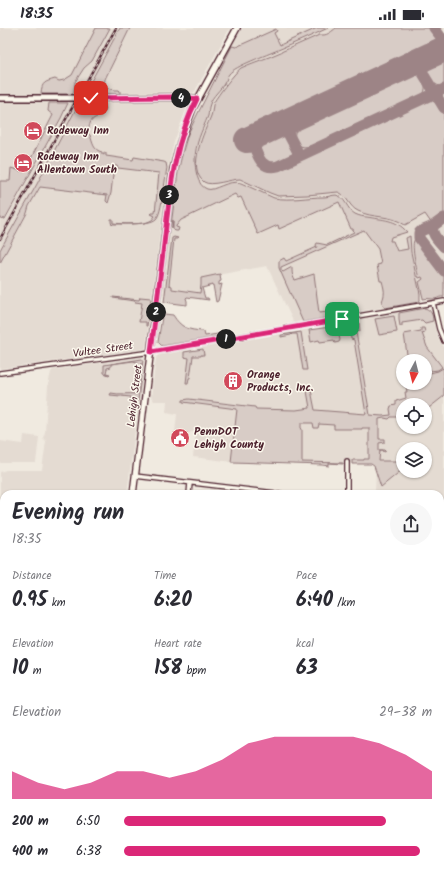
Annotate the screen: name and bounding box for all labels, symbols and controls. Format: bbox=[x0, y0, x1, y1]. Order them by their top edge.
text: 18:35 bbox=[20, 2, 53, 26]
pin bbox=[74, 81, 108, 115]
icon: check bbox=[80, 87, 102, 109]
pin: 4 bbox=[171, 88, 191, 108]
text: 4 bbox=[178, 89, 184, 107]
hotel icon: Rodeway Inn bbox=[22, 120, 44, 142]
place label: Rodeway Inn bbox=[47, 122, 109, 140]
place label: Rodeway Inn Allentown South bbox=[37, 148, 117, 179]
hotel icon: Rodeway Inn Allentown South bbox=[12, 152, 34, 174]
pin: 3 bbox=[159, 185, 179, 205]
text: 3 bbox=[166, 186, 172, 204]
pin: 2 bbox=[146, 302, 166, 322]
pin bbox=[325, 302, 359, 336]
text: 2 bbox=[153, 303, 159, 321]
icon: arrive bbox=[331, 308, 353, 330]
pin: 1 bbox=[216, 329, 236, 349]
text: 1 bbox=[224, 330, 228, 348]
street label: Vultee Street bbox=[72, 337, 135, 363]
north arrow bbox=[396, 354, 432, 390]
map controls bbox=[396, 354, 432, 478]
street label: Lehigh Street bbox=[122, 363, 148, 428]
place label: Orange Products, Inc. bbox=[247, 366, 314, 397]
building icon: Orange Products, Inc. bbox=[222, 370, 244, 392]
button: locate bbox=[396, 398, 432, 434]
place label: PennDOT Lehigh County bbox=[194, 423, 264, 454]
public building icon: PennDOT Lehigh County bbox=[169, 427, 191, 449]
button: layers bbox=[396, 442, 432, 478]
text: Evening run bbox=[12, 496, 124, 531]
button: share bbox=[390, 503, 432, 545]
text: 18:35 bbox=[12, 529, 42, 550]
text: Distance bbox=[12, 567, 52, 585]
text: Time bbox=[154, 567, 176, 585]
text: Pace bbox=[296, 567, 317, 585]
text: 0.95 bbox=[12, 585, 47, 617]
text: 6:20 bbox=[154, 585, 192, 617]
text: 6:40 bbox=[296, 585, 333, 617]
text: km bbox=[47, 594, 66, 612]
text: /km bbox=[333, 594, 355, 612]
text: Elevation bbox=[12, 635, 54, 653]
text: Heart rate bbox=[154, 635, 202, 653]
text: kcal bbox=[296, 635, 314, 653]
text: 10 bbox=[12, 653, 28, 685]
text: 158 bbox=[154, 653, 182, 685]
text: 63 bbox=[296, 653, 318, 685]
text: m bbox=[28, 662, 41, 680]
text: bpm bbox=[182, 662, 206, 680]
text: Elevation bbox=[12, 702, 61, 723]
text: 29–38 m bbox=[379, 702, 432, 723]
text: 200 m bbox=[12, 811, 49, 832]
text: 6:50 bbox=[76, 811, 100, 832]
text: 400 m bbox=[12, 841, 48, 862]
text: 6:38 bbox=[76, 841, 102, 862]

